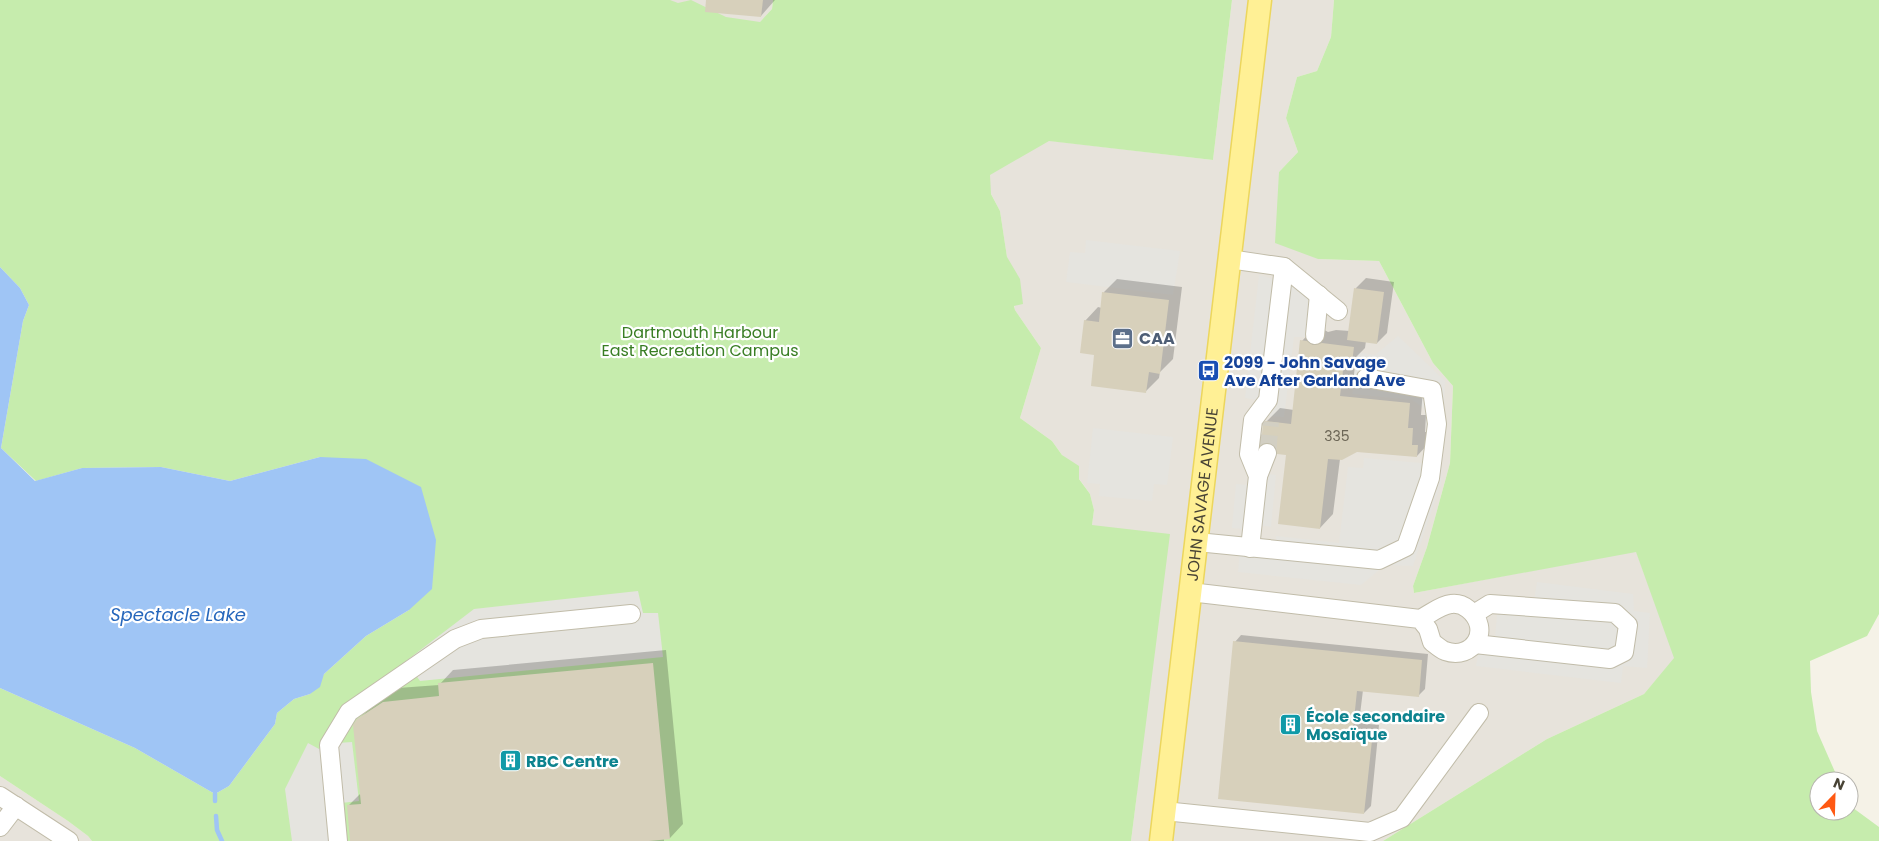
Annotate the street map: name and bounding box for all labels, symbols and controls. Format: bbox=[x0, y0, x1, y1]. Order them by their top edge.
park label: Dartmouth Harbour East Recreation Campus bbox=[601, 321, 799, 362]
office icon: CAA bbox=[1111, 326, 1135, 350]
place label: CAA bbox=[1139, 327, 1175, 350]
place label: 2099 - John Savage Ave After Garland Ave bbox=[1224, 351, 1406, 392]
bus stop icon: 2099 - John Savage Ave After Garland Ave bbox=[1196, 359, 1220, 383]
street label: JOHN SAVAGE AVENUE bbox=[1180, 406, 1223, 582]
house number: 335 bbox=[1324, 426, 1350, 446]
water label: Spectacle Lake bbox=[110, 602, 246, 627]
place label: École secondaire Mosaïque bbox=[1306, 705, 1445, 746]
building icon: École secondaire Mosaïque bbox=[1278, 713, 1302, 737]
building icon: RBC Centre bbox=[498, 749, 522, 773]
place label: RBC Centre bbox=[526, 750, 619, 773]
north arrow bbox=[1809, 771, 1859, 821]
text: N bbox=[1830, 773, 1848, 795]

